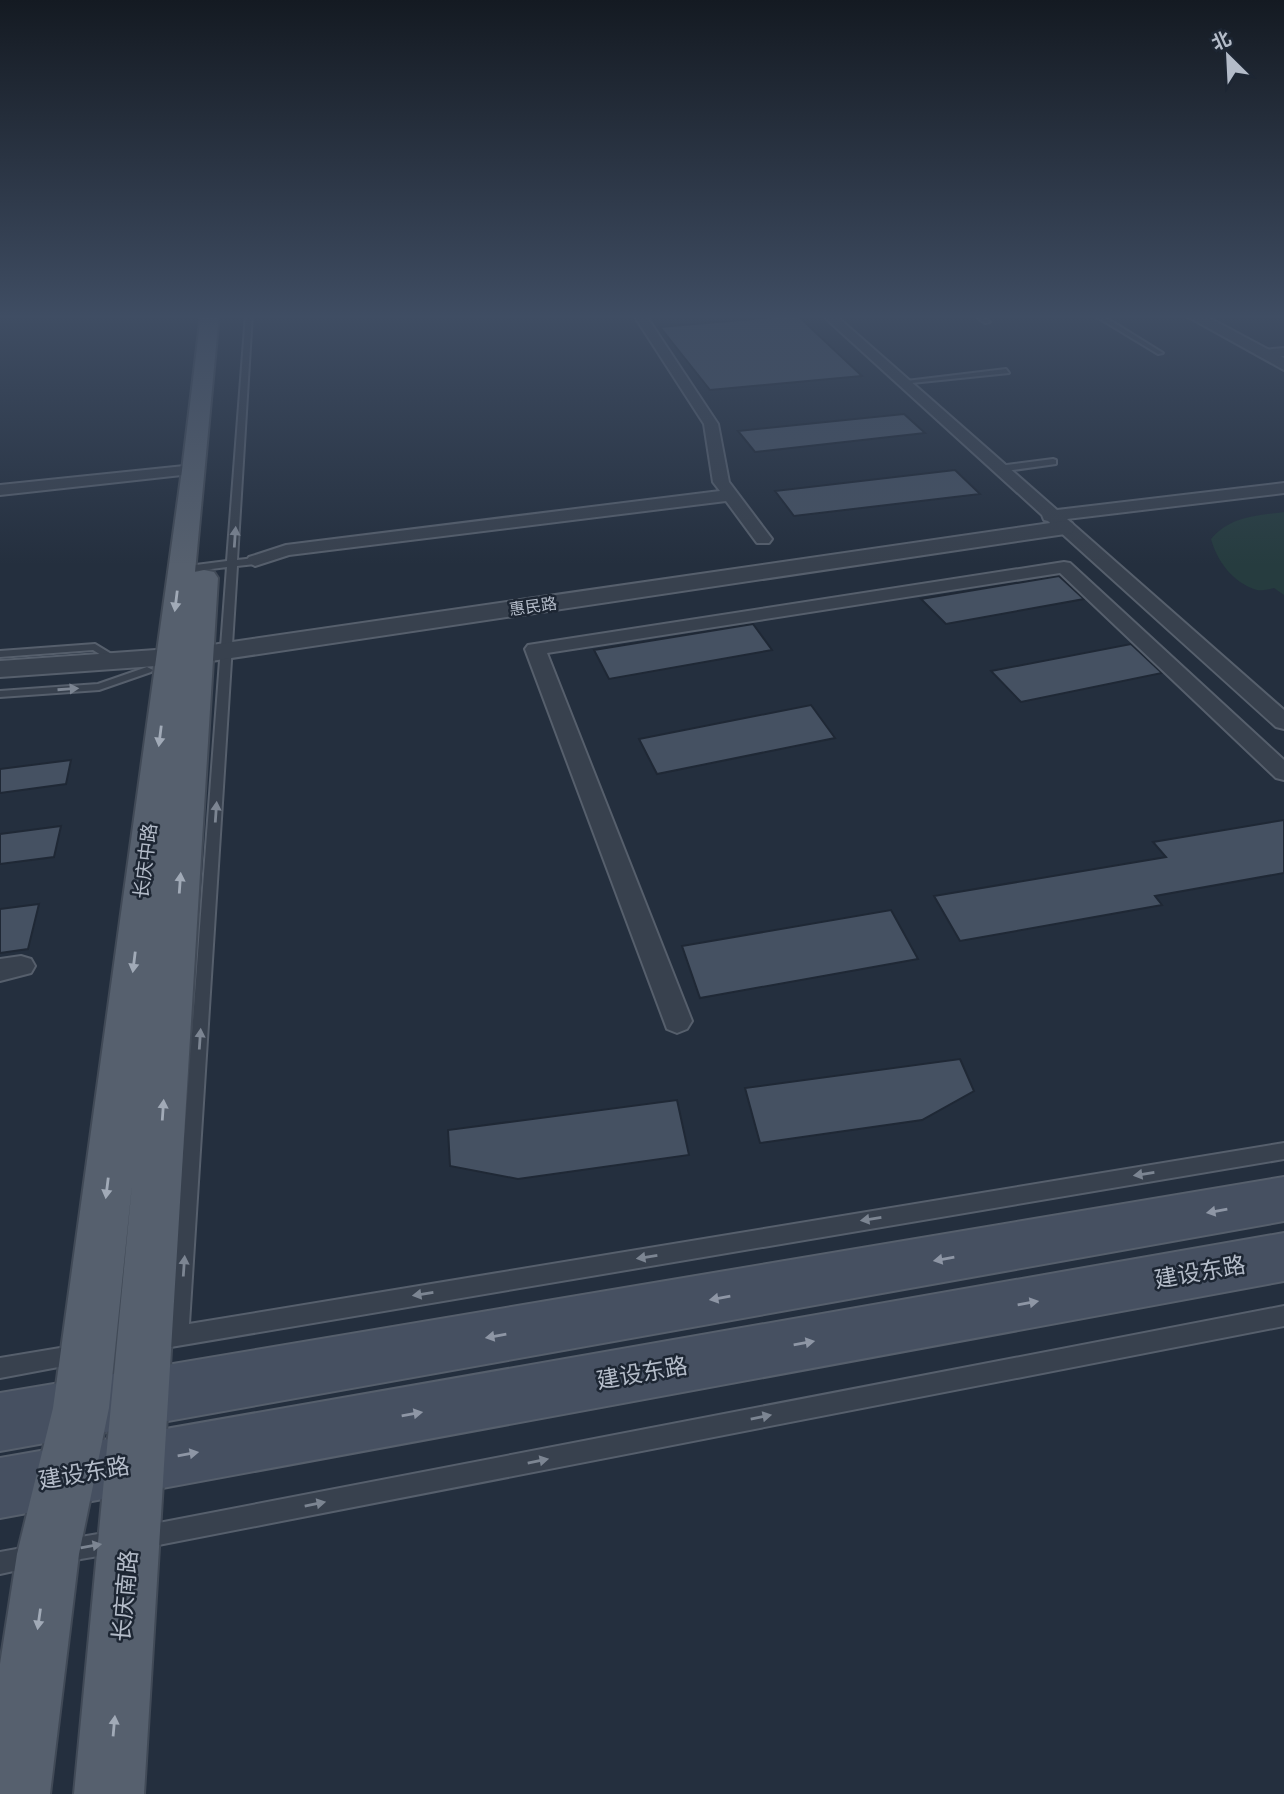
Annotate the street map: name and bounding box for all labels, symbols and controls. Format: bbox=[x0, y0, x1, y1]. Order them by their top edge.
north arrow bbox=[1193, 21, 1263, 91]
text: 北 bbox=[1208, 26, 1234, 54]
one-way arrow bbox=[229, 525, 240, 547]
one-way arrow bbox=[171, 590, 182, 612]
street label: 惠民路 bbox=[508, 593, 558, 618]
one-way arrow bbox=[57, 683, 79, 694]
one-way arrow bbox=[154, 725, 165, 747]
one-way arrow bbox=[210, 801, 221, 823]
street label: 长庆中路 bbox=[128, 822, 161, 900]
one-way arrow bbox=[175, 872, 186, 894]
one-way arrow bbox=[128, 951, 139, 973]
one-way arrow bbox=[194, 1028, 205, 1050]
one-way arrow bbox=[158, 1099, 169, 1121]
one-way arrow bbox=[1133, 1169, 1155, 1180]
one-way arrow bbox=[102, 1177, 113, 1199]
one-way arrow bbox=[1206, 1206, 1228, 1217]
one-way arrow bbox=[860, 1214, 882, 1225]
street label: 建设东路 bbox=[1152, 1249, 1248, 1293]
one-way arrow bbox=[636, 1252, 658, 1263]
one-way arrow bbox=[933, 1254, 955, 1265]
one-way arrow bbox=[179, 1255, 190, 1277]
one-way arrow bbox=[411, 1289, 433, 1300]
one-way arrow bbox=[709, 1293, 731, 1304]
one-way arrow bbox=[1017, 1297, 1039, 1308]
one-way arrow bbox=[485, 1331, 507, 1342]
one-way arrow bbox=[793, 1338, 815, 1349]
street label: 建设东路 bbox=[594, 1350, 690, 1394]
one-way arrow bbox=[401, 1408, 423, 1419]
one-way arrow bbox=[751, 1412, 773, 1423]
one-way arrow bbox=[177, 1449, 199, 1460]
street label: 建设东路 bbox=[36, 1450, 132, 1494]
one-way arrow bbox=[527, 1455, 549, 1466]
one-way arrow bbox=[304, 1498, 326, 1509]
one-way arrow bbox=[80, 1540, 102, 1551]
street label: 长庆南路 bbox=[106, 1549, 142, 1643]
one-way arrow bbox=[33, 1608, 44, 1630]
one-way arrow bbox=[109, 1715, 120, 1737]

